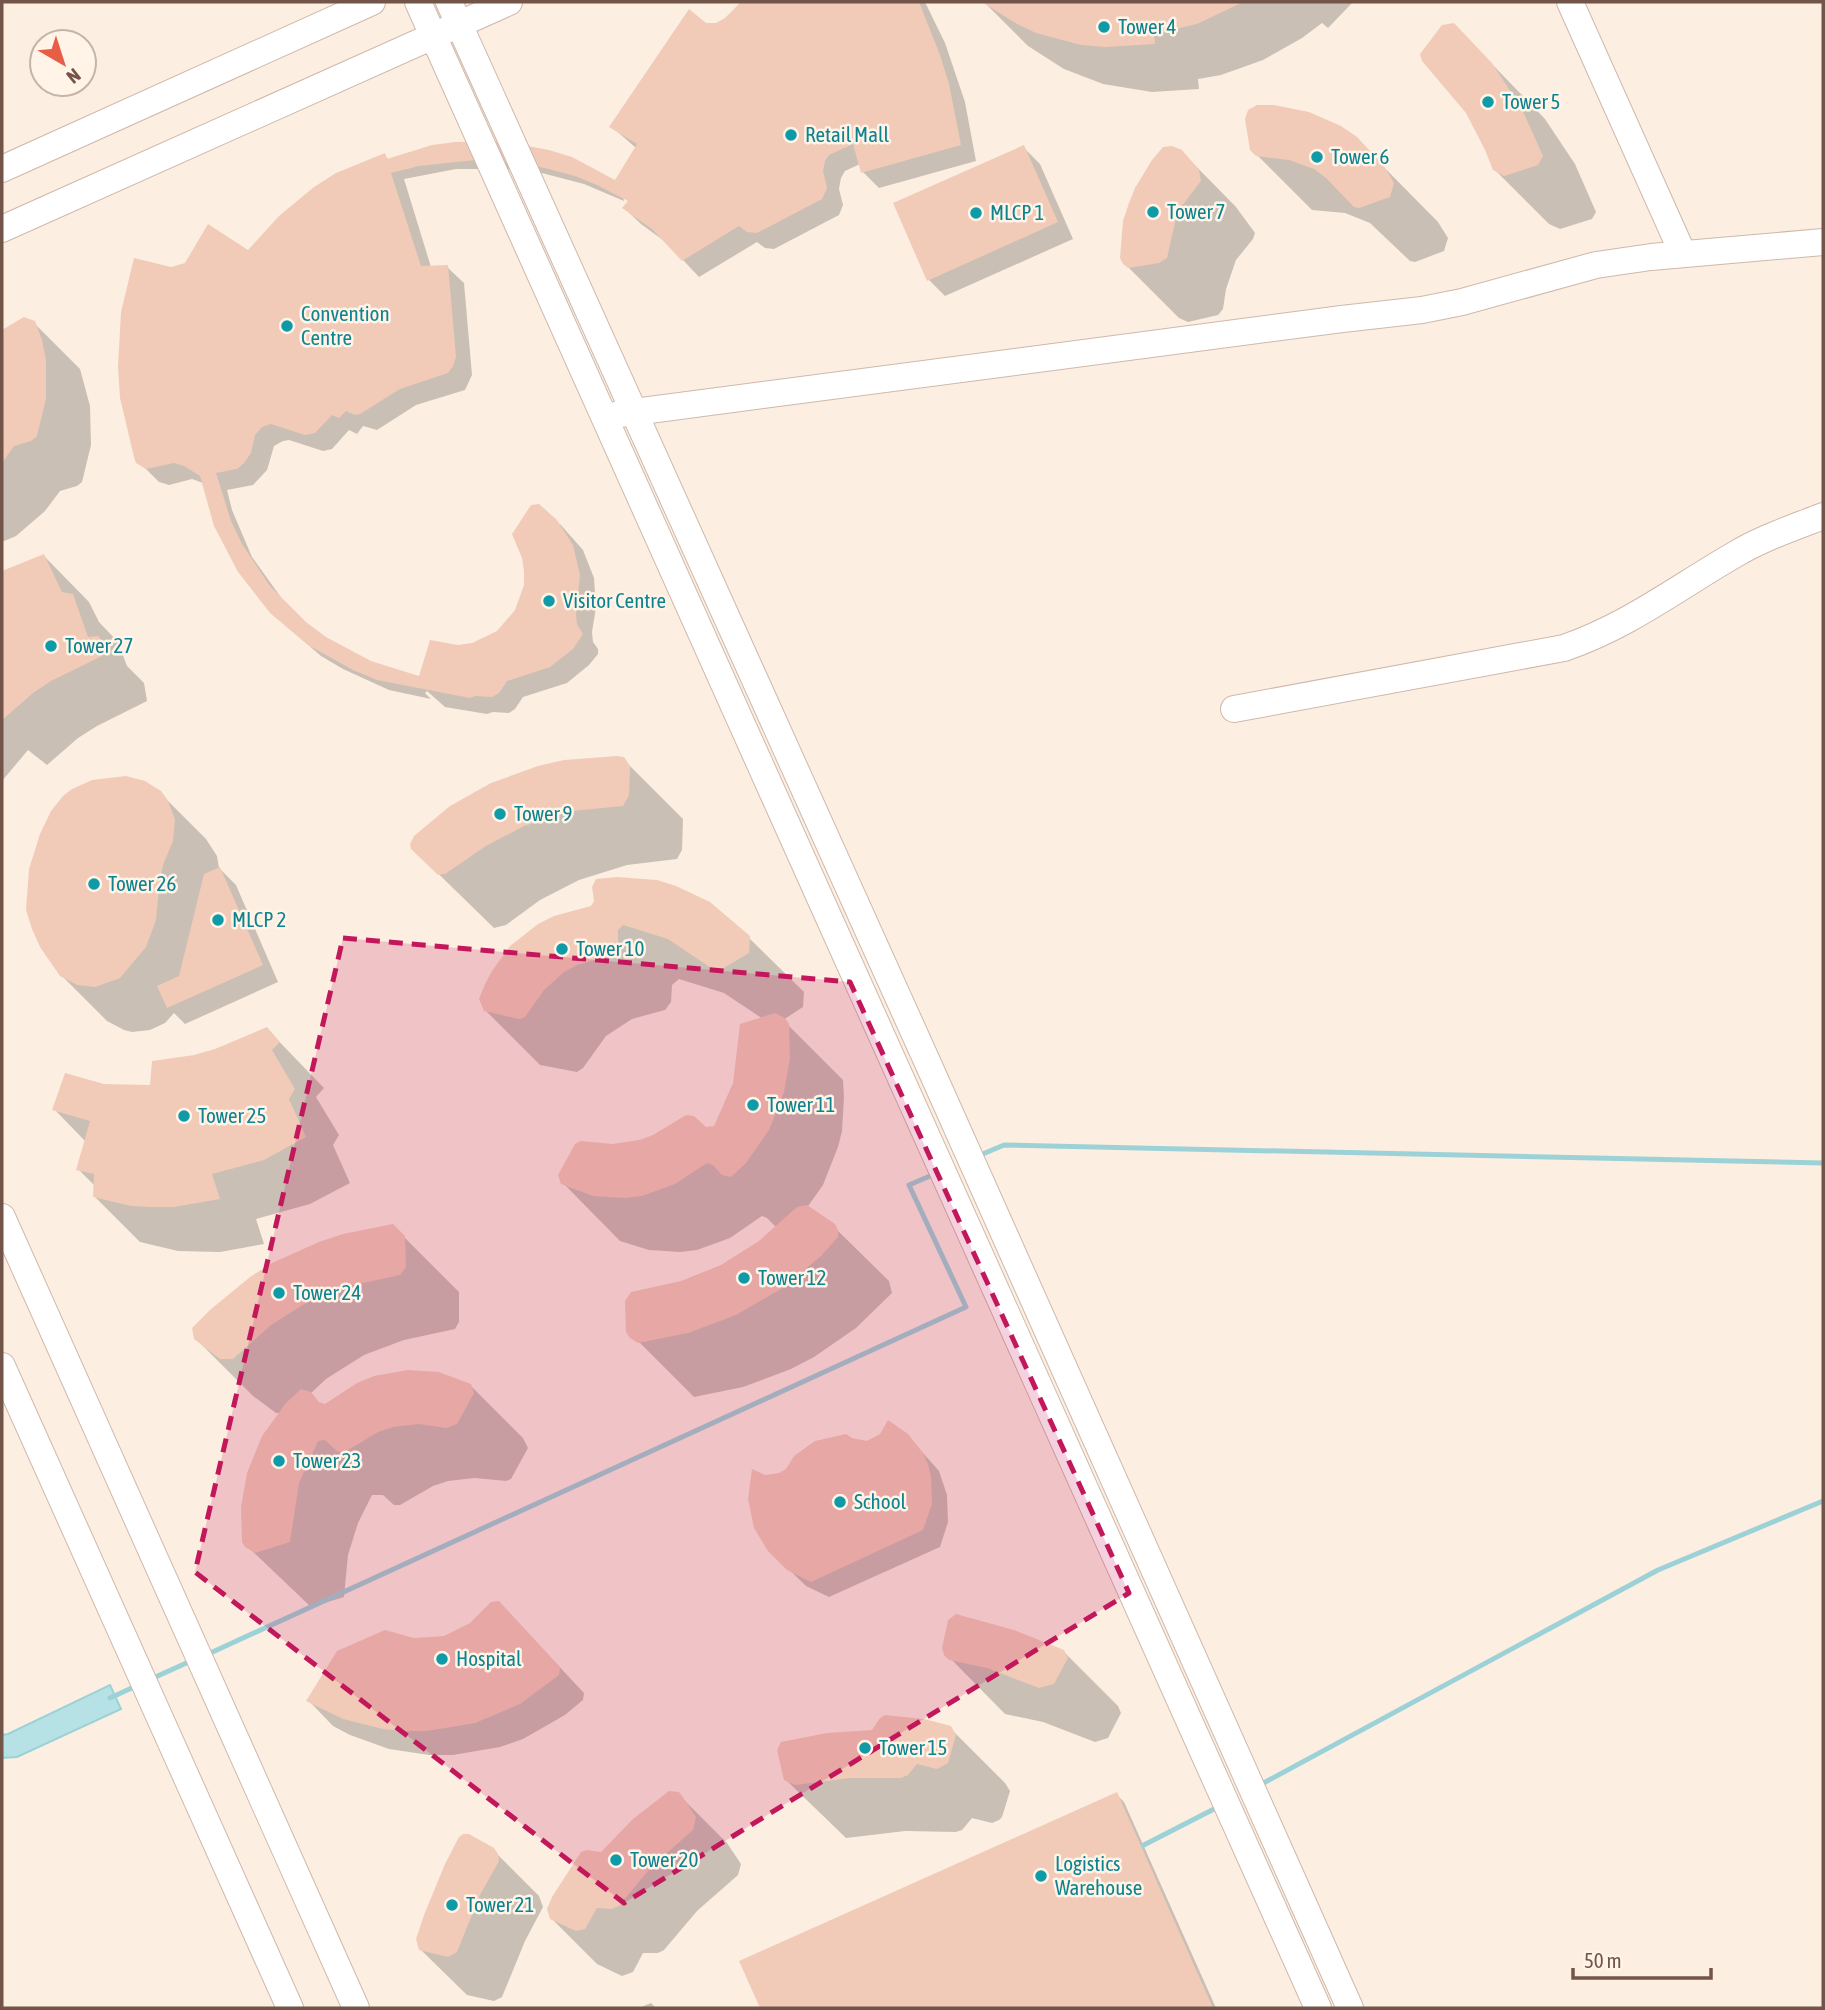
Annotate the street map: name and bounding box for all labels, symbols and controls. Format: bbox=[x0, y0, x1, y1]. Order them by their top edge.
place label: Tower 4 bbox=[1118, 14, 1177, 38]
marker: Tower 4 bbox=[1096, 19, 1112, 35]
north arrow bbox=[28, 28, 98, 98]
text: N bbox=[62, 64, 85, 88]
place label: Tower 5 bbox=[1502, 89, 1560, 113]
marker: Tower 5 bbox=[1480, 94, 1496, 110]
place label: Retail Mall bbox=[805, 122, 890, 146]
marker: Retail Mall bbox=[783, 127, 799, 143]
place label: Tower 6 bbox=[1331, 144, 1390, 168]
marker: Tower 6 bbox=[1309, 149, 1325, 165]
place label: Tower 7 bbox=[1167, 199, 1225, 223]
place label: MLCP 1 bbox=[990, 200, 1044, 224]
marker: Tower 7 bbox=[1145, 204, 1161, 220]
marker: MLCP 1 bbox=[968, 205, 984, 221]
place label: Convention Centre bbox=[301, 301, 390, 349]
marker: Convention Centre bbox=[279, 318, 295, 334]
place label: Visitor Centre bbox=[563, 588, 666, 612]
marker: Visitor Centre bbox=[541, 593, 557, 609]
place label: Tower 27 bbox=[65, 633, 133, 657]
marker: Tower 27 bbox=[43, 638, 59, 654]
place label: Tower 9 bbox=[514, 801, 572, 825]
marker: Tower 9 bbox=[492, 806, 508, 822]
place label: Tower 26 bbox=[108, 871, 176, 895]
marker: Tower 26 bbox=[86, 876, 102, 892]
place label: MLCP 2 bbox=[232, 907, 286, 931]
marker: MLCP 2 bbox=[210, 912, 226, 928]
place label: Tower 10 bbox=[576, 936, 644, 960]
marker: Tower 10 bbox=[554, 941, 570, 957]
place label: Tower 11 bbox=[767, 1092, 835, 1116]
marker: Tower 11 bbox=[745, 1097, 761, 1113]
place label: Tower 25 bbox=[198, 1103, 266, 1127]
marker: Tower 25 bbox=[176, 1108, 192, 1124]
place label: Tower 12 bbox=[758, 1265, 826, 1289]
marker: Tower 12 bbox=[736, 1270, 752, 1286]
place label: Tower 24 bbox=[293, 1280, 361, 1304]
marker: Tower 24 bbox=[271, 1285, 287, 1301]
place label: Tower 23 bbox=[293, 1448, 361, 1472]
marker: Tower 23 bbox=[271, 1453, 287, 1469]
place label: School bbox=[854, 1489, 907, 1513]
marker: School bbox=[832, 1494, 848, 1510]
place label: Hospital bbox=[456, 1646, 522, 1670]
marker: Hospital bbox=[434, 1651, 450, 1667]
place label: Tower 15 bbox=[879, 1735, 947, 1759]
marker: Tower 15 bbox=[857, 1740, 873, 1756]
place label: Tower 20 bbox=[630, 1847, 698, 1871]
place label: Logistics Warehouse bbox=[1055, 1851, 1142, 1899]
marker: Tower 20 bbox=[608, 1852, 624, 1868]
marker: Logistics Warehouse bbox=[1033, 1868, 1049, 1884]
place label: Tower 21 bbox=[466, 1892, 534, 1916]
marker: Tower 21 bbox=[444, 1897, 460, 1913]
scale bar bbox=[1573, 1937, 1711, 1981]
text: 50 m bbox=[1584, 1948, 1622, 1972]

